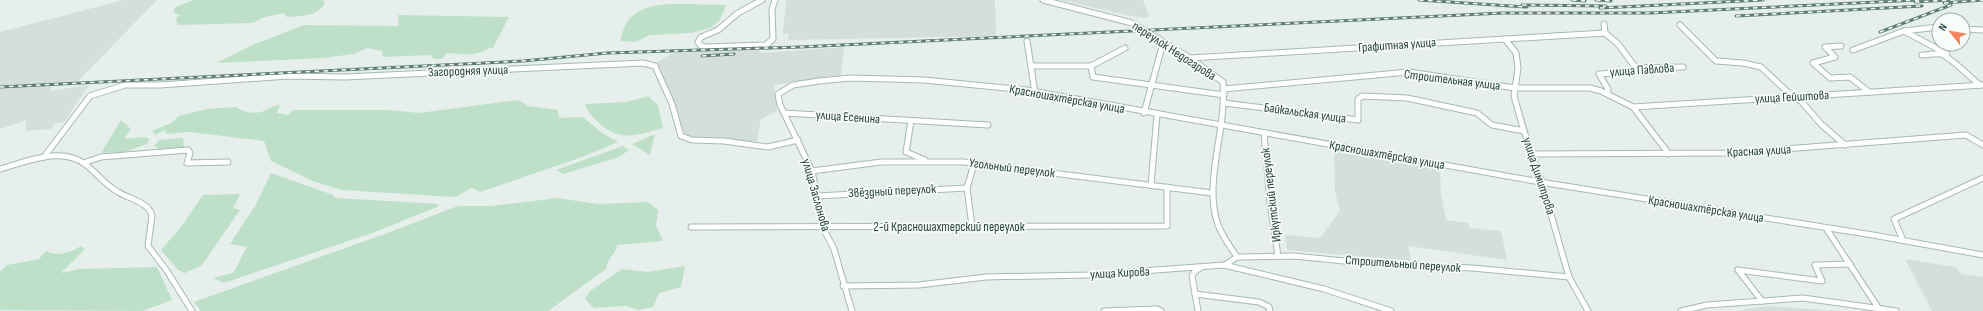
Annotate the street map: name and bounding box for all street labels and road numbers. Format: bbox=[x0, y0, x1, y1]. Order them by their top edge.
street label: переулок Недогарова bbox=[1129, 18, 1219, 84]
street label: Графитная улица bbox=[1358, 34, 1436, 56]
street label: улица Павлова bbox=[1609, 60, 1675, 80]
street label: Загородняя улица bbox=[428, 62, 508, 80]
street label: Строительная улица bbox=[1403, 66, 1501, 94]
street label: Красношахтёрская улица bbox=[1008, 81, 1126, 117]
street label: улица Гейштова bbox=[1754, 87, 1830, 107]
street label: Байкальская улица bbox=[1263, 99, 1347, 127]
street label: улица Есенина bbox=[815, 107, 881, 127]
street label: улица Димитрова bbox=[1519, 135, 1559, 217]
street label: Красношахтёрская улица bbox=[1328, 137, 1446, 173]
street label: Красная улица bbox=[1726, 141, 1792, 161]
street label: Иркутский переулок bbox=[1257, 147, 1285, 243]
street label: Угольный переулок bbox=[968, 155, 1056, 181]
street label: улица Заслонова bbox=[798, 157, 834, 233]
street label: Звёздный переулок bbox=[848, 181, 936, 201]
street label: Красношахтёрская улица bbox=[1647, 192, 1765, 226]
street label: 2-й Красношахтерский переулок bbox=[873, 219, 1025, 235]
street label: Строительный переулок bbox=[1345, 252, 1461, 276]
street label: улица Кирова bbox=[1090, 263, 1150, 283]

